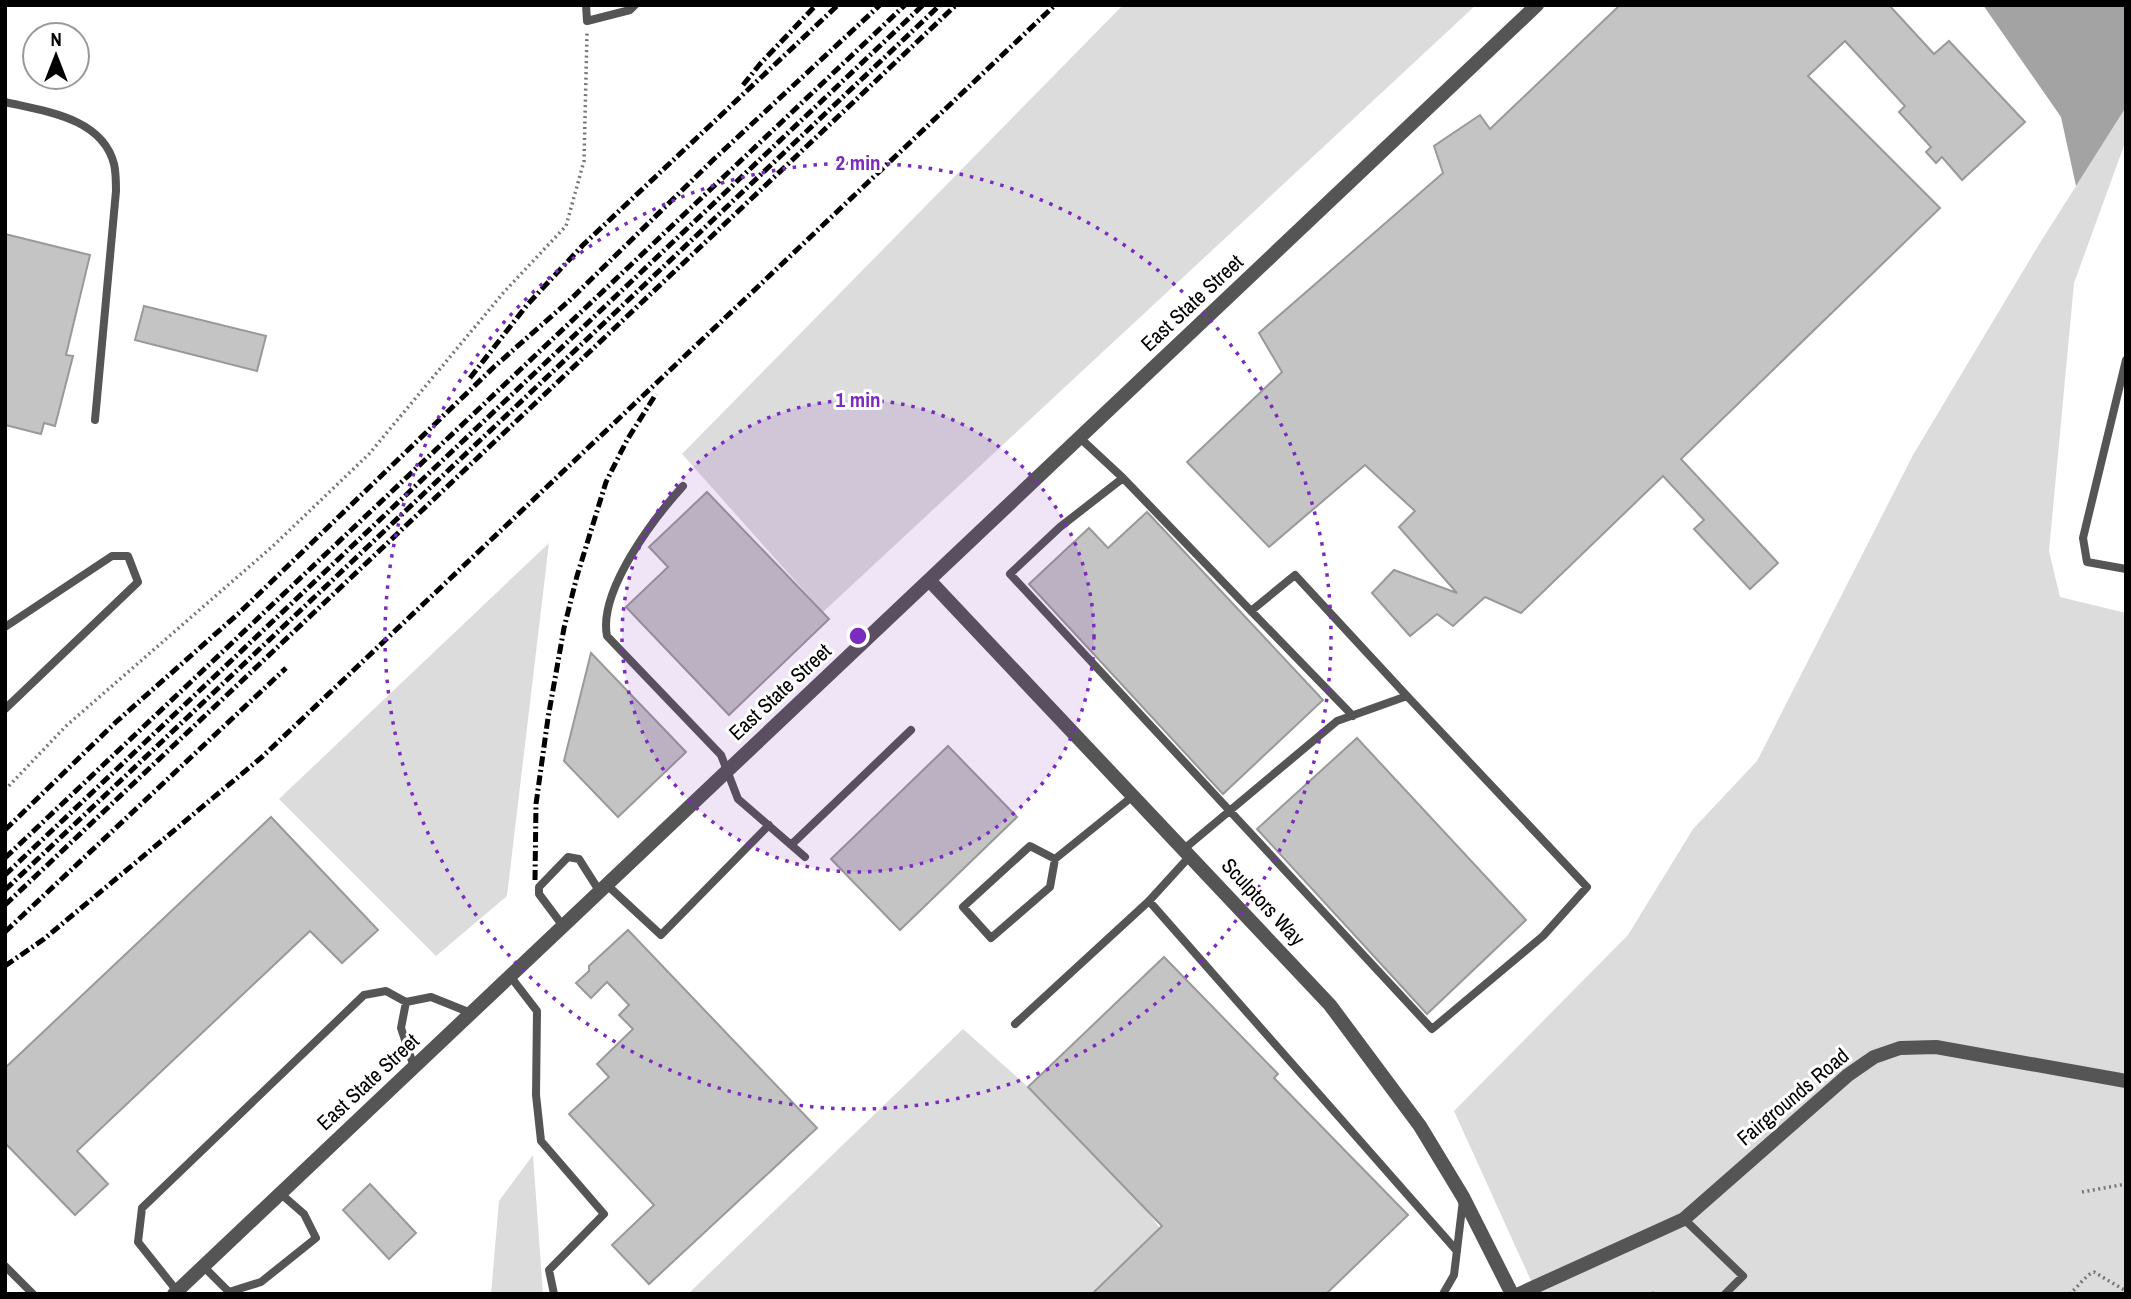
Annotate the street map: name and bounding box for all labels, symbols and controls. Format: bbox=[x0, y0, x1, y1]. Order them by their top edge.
north arrow bbox=[21, 21, 91, 91]
text: N bbox=[50, 26, 62, 52]
text: 2 min bbox=[836, 148, 880, 177]
street label: East State Street bbox=[1134, 247, 1249, 358]
text: 1 min bbox=[836, 385, 880, 414]
centre of rings bbox=[846, 624, 870, 648]
street label: East State Street bbox=[722, 636, 837, 747]
street label: Sculptors Way bbox=[1215, 851, 1312, 952]
street label: East State Street bbox=[310, 1026, 425, 1137]
street label: Fairgrounds Road bbox=[1731, 1041, 1855, 1152]

